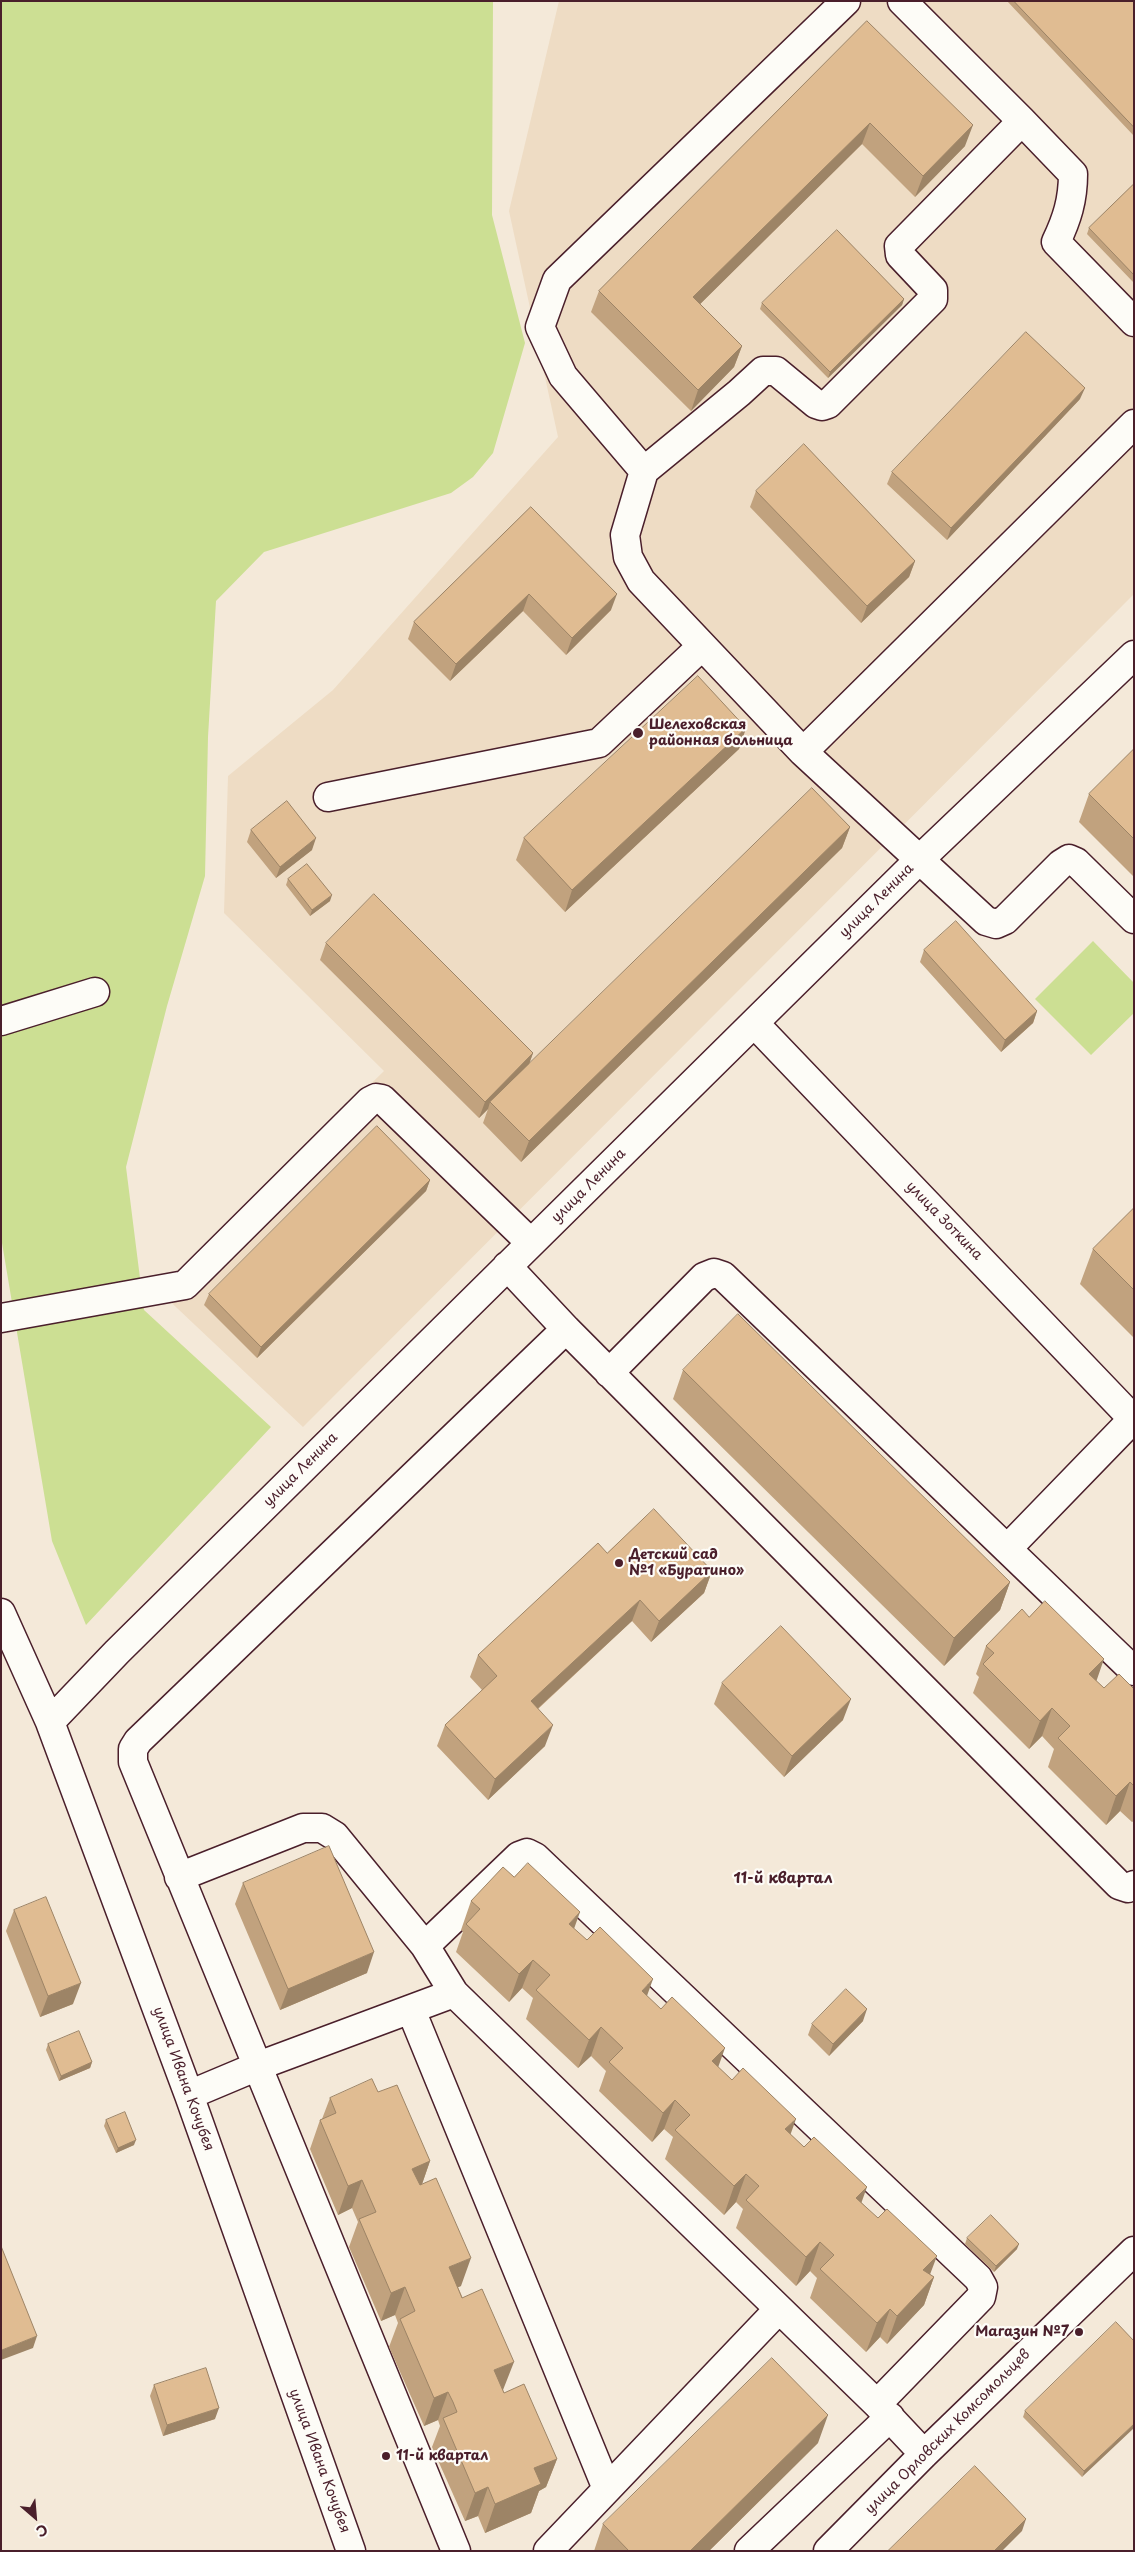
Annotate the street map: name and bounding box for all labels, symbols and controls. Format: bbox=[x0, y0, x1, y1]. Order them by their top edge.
place label: Шелеховская районная больница bbox=[649, 717, 793, 750]
marker: Шелеховская районная больница bbox=[631, 726, 645, 740]
street label: улица Ленина bbox=[836, 860, 918, 942]
street label: улица Ленина bbox=[548, 1145, 630, 1227]
street label: улица Зоткина bbox=[902, 1178, 986, 1264]
street label: улица Ленина bbox=[260, 1429, 342, 1511]
place label: Детский сад №1 «Буратино» bbox=[629, 1547, 744, 1580]
marker: Детский сад №1 «Буратино» bbox=[613, 1557, 625, 1569]
district label: 11-й квартал bbox=[734, 1870, 832, 1888]
street label: улица Ивана Кочубея bbox=[149, 2004, 217, 2154]
place label: Магазин №7 bbox=[975, 2324, 1069, 2340]
marker: Магазин №7 bbox=[1073, 2326, 1085, 2338]
street label: улица Орловских Комсомольцев bbox=[862, 2346, 1034, 2518]
street label: улица Ивана Кочубея bbox=[285, 2386, 353, 2536]
place label: 11-й квартал bbox=[396, 2448, 488, 2464]
marker: 11-й квартал bbox=[380, 2450, 392, 2462]
north arrow bbox=[10, 2492, 60, 2542]
text: С bbox=[33, 2519, 51, 2543]

